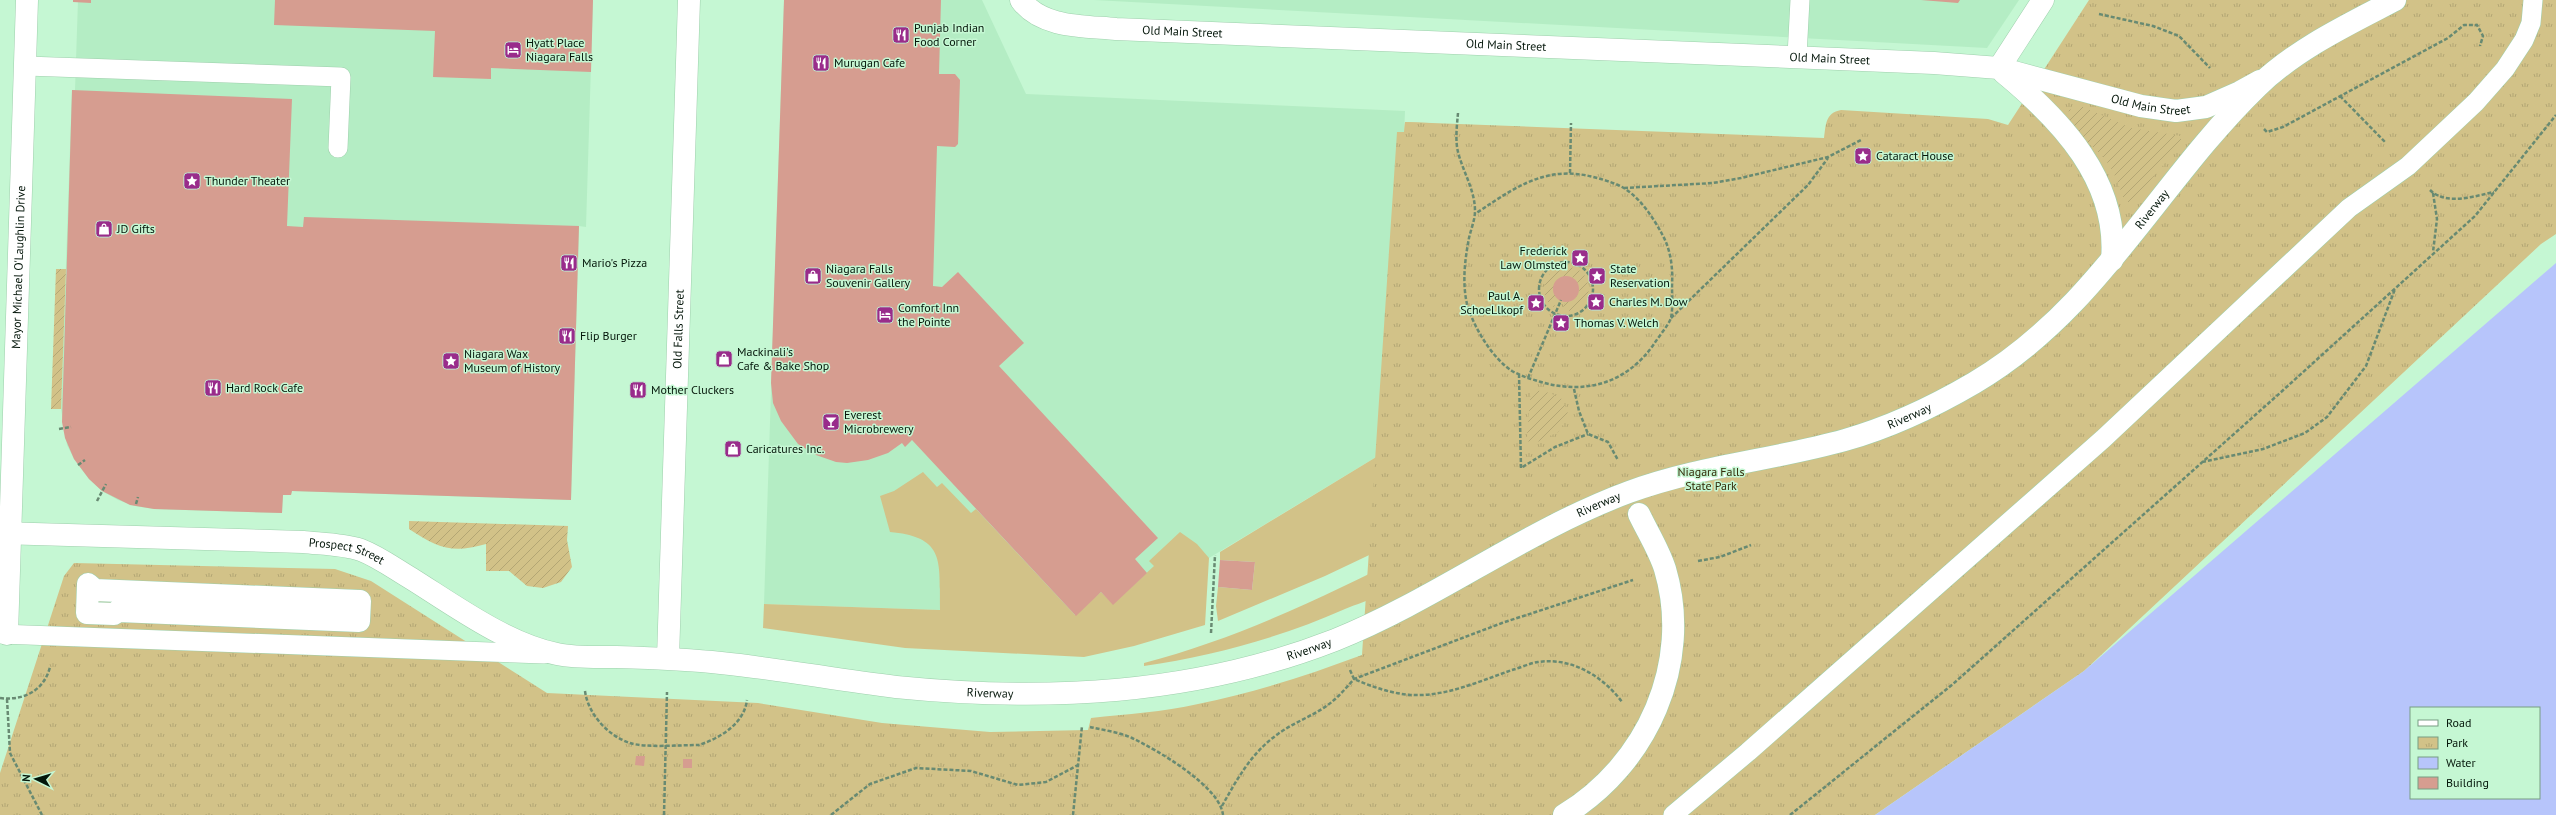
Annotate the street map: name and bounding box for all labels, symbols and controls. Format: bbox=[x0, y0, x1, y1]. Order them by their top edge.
place label: Punjab Indian Food Corner bbox=[914, 20, 984, 49]
street label: Old Main Street bbox=[1142, 22, 1223, 40]
restaurant icon: Punjab Indian Food Corner bbox=[891, 25, 911, 45]
place label: Hyatt Place Niagara Falls bbox=[526, 35, 593, 64]
street label: Old Main Street bbox=[1466, 36, 1547, 54]
hotel icon: Hyatt Place Niagara Falls bbox=[503, 40, 523, 60]
street label: Old Main Street bbox=[1789, 49, 1870, 67]
restaurant icon: Murugan Cafe bbox=[811, 53, 831, 73]
place label: Murugan Cafe bbox=[834, 55, 905, 70]
street label: Old Main Street bbox=[2109, 90, 2191, 118]
place icon: Cataract House bbox=[1853, 146, 1873, 166]
place label: Cataract House bbox=[1876, 148, 1953, 163]
place icon: Thunder Theater bbox=[182, 171, 202, 191]
place label: Thunder Theater bbox=[205, 173, 290, 188]
street label: Mayor Michael O'Laughlin Drive bbox=[8, 185, 28, 349]
street label: Riverway bbox=[2131, 186, 2172, 232]
shop icon: JD Gifts bbox=[94, 219, 114, 239]
place label: JD Gifts bbox=[116, 221, 155, 236]
place label: Frederick Law Olmsted bbox=[1500, 243, 1567, 272]
place icon: Frederick Law Olmsted bbox=[1570, 248, 1590, 268]
restaurant icon: Mario's Pizza bbox=[559, 253, 579, 273]
place label: Mario's Pizza bbox=[582, 255, 647, 270]
place label: Niagara Falls Souvenir Gallery bbox=[826, 261, 911, 290]
place label: State Reservation bbox=[1610, 261, 1670, 290]
shop icon: Niagara Falls Souvenir Gallery bbox=[803, 266, 823, 286]
place icon: State Reservation bbox=[1587, 266, 1607, 286]
place label: Paul A. SchoeLlkopf bbox=[1460, 288, 1524, 317]
street label: Old Falls Street bbox=[669, 289, 687, 369]
place icon: Charles M. Dow bbox=[1586, 292, 1606, 312]
place icon: Paul A. SchoeLlkopf bbox=[1526, 293, 1546, 313]
place label: Charles M. Dow bbox=[1609, 294, 1688, 309]
place label: Comfort Inn the Pointe bbox=[898, 300, 959, 329]
hotel icon: Comfort Inn the Pointe bbox=[875, 305, 895, 325]
place icon: Thomas V. Welch bbox=[1551, 313, 1571, 333]
place label: Thomas V. Welch bbox=[1574, 315, 1659, 330]
restaurant icon: Flip Burger bbox=[557, 326, 577, 346]
place label: Flip Burger bbox=[580, 328, 637, 343]
place label: Mackinali's Cafe & Bake Shop bbox=[737, 344, 829, 373]
place label: Niagara Wax Museum of History bbox=[464, 346, 561, 375]
shop icon: Mackinali's Cafe & Bake Shop bbox=[714, 349, 734, 369]
place icon: Niagara Wax Museum of History bbox=[441, 351, 461, 371]
restaurant icon: Hard Rock Cafe bbox=[203, 378, 223, 398]
place label: Hard Rock Cafe bbox=[226, 380, 303, 395]
restaurant icon: Mother Cluckers bbox=[628, 380, 648, 400]
place label: Mother Cluckers bbox=[651, 382, 734, 397]
street label: Riverway bbox=[1885, 399, 1934, 432]
place label: Everest Microbrewery bbox=[844, 407, 914, 436]
bar icon: Everest Microbrewery bbox=[821, 412, 841, 432]
shop icon: Caricatures Inc. bbox=[723, 439, 743, 459]
place label: Caricatures Inc. bbox=[746, 441, 824, 456]
park label: Niagara Falls State Park bbox=[1677, 464, 1745, 493]
street label: Riverway bbox=[1574, 488, 1623, 520]
street label: Prospect Street bbox=[308, 535, 387, 567]
street label: Riverway bbox=[1285, 634, 1334, 663]
street label: Riverway bbox=[966, 684, 1014, 701]
legend bbox=[2410, 707, 2540, 799]
text: Road bbox=[2446, 715, 2471, 730]
text: Park bbox=[2446, 735, 2468, 750]
text: Water bbox=[2446, 755, 2476, 770]
north arrow bbox=[16, 759, 56, 799]
text: N bbox=[19, 774, 33, 782]
text: Building bbox=[2446, 775, 2489, 790]

